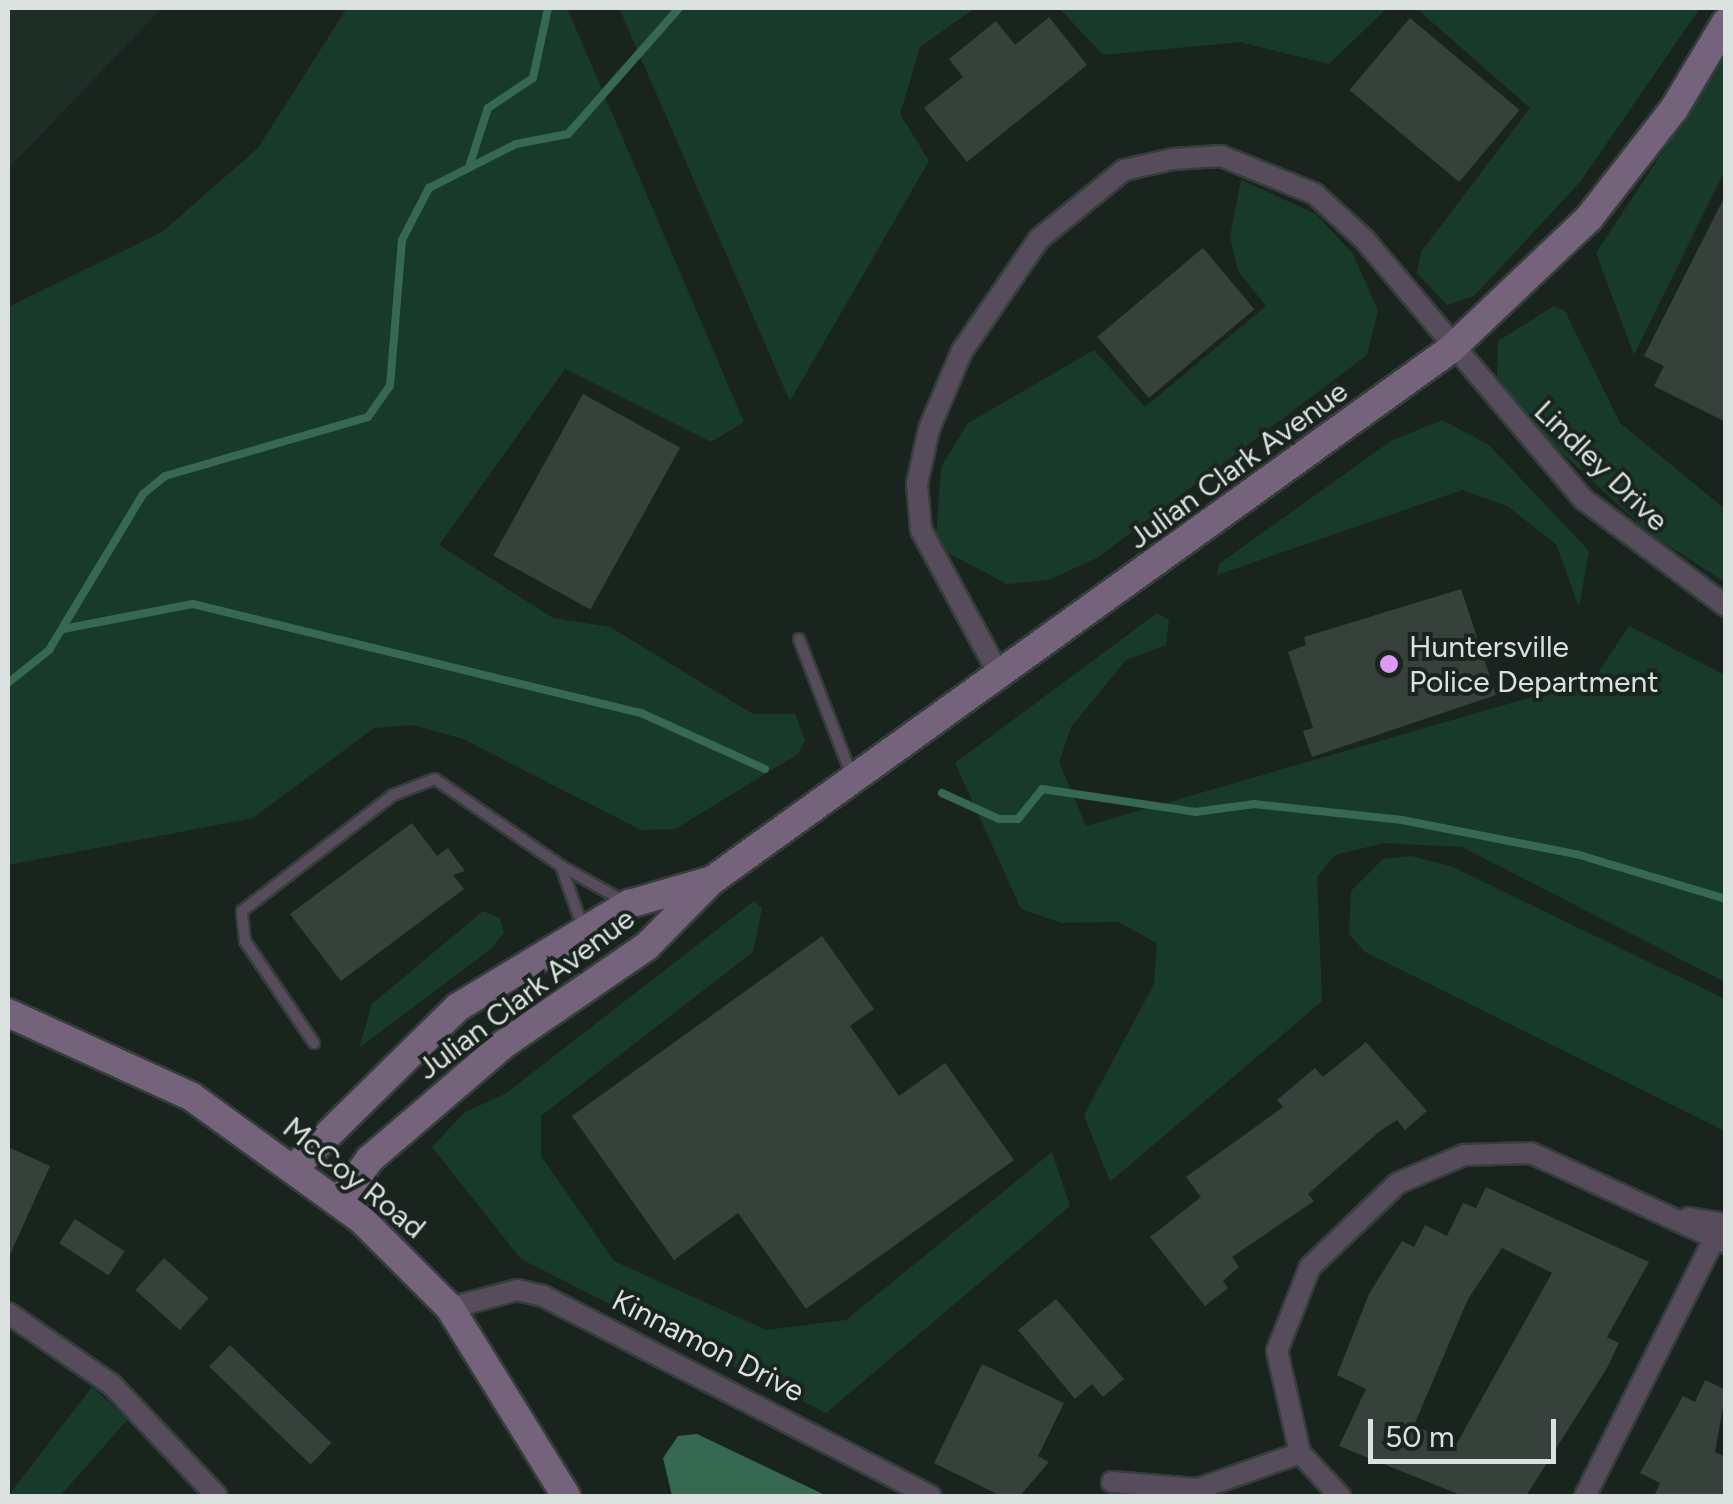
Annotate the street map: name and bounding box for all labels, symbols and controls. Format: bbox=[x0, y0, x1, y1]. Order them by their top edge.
street label: Julian Clark Avenue bbox=[1121, 373, 1355, 557]
street label: Lindley Drive bbox=[1527, 393, 1675, 539]
place label: Huntersville Police Department bbox=[1409, 629, 1659, 700]
marker: Huntersville Police Department bbox=[1378, 653, 1400, 675]
street label: Julian Clark Avenue bbox=[410, 901, 642, 1087]
street label: McCoy Road bbox=[276, 1110, 432, 1246]
street label: Kinnamon Drive bbox=[606, 1282, 810, 1410]
scale bar bbox=[1373, 1399, 1560, 1461]
text: 50 m bbox=[1385, 1418, 1454, 1455]

